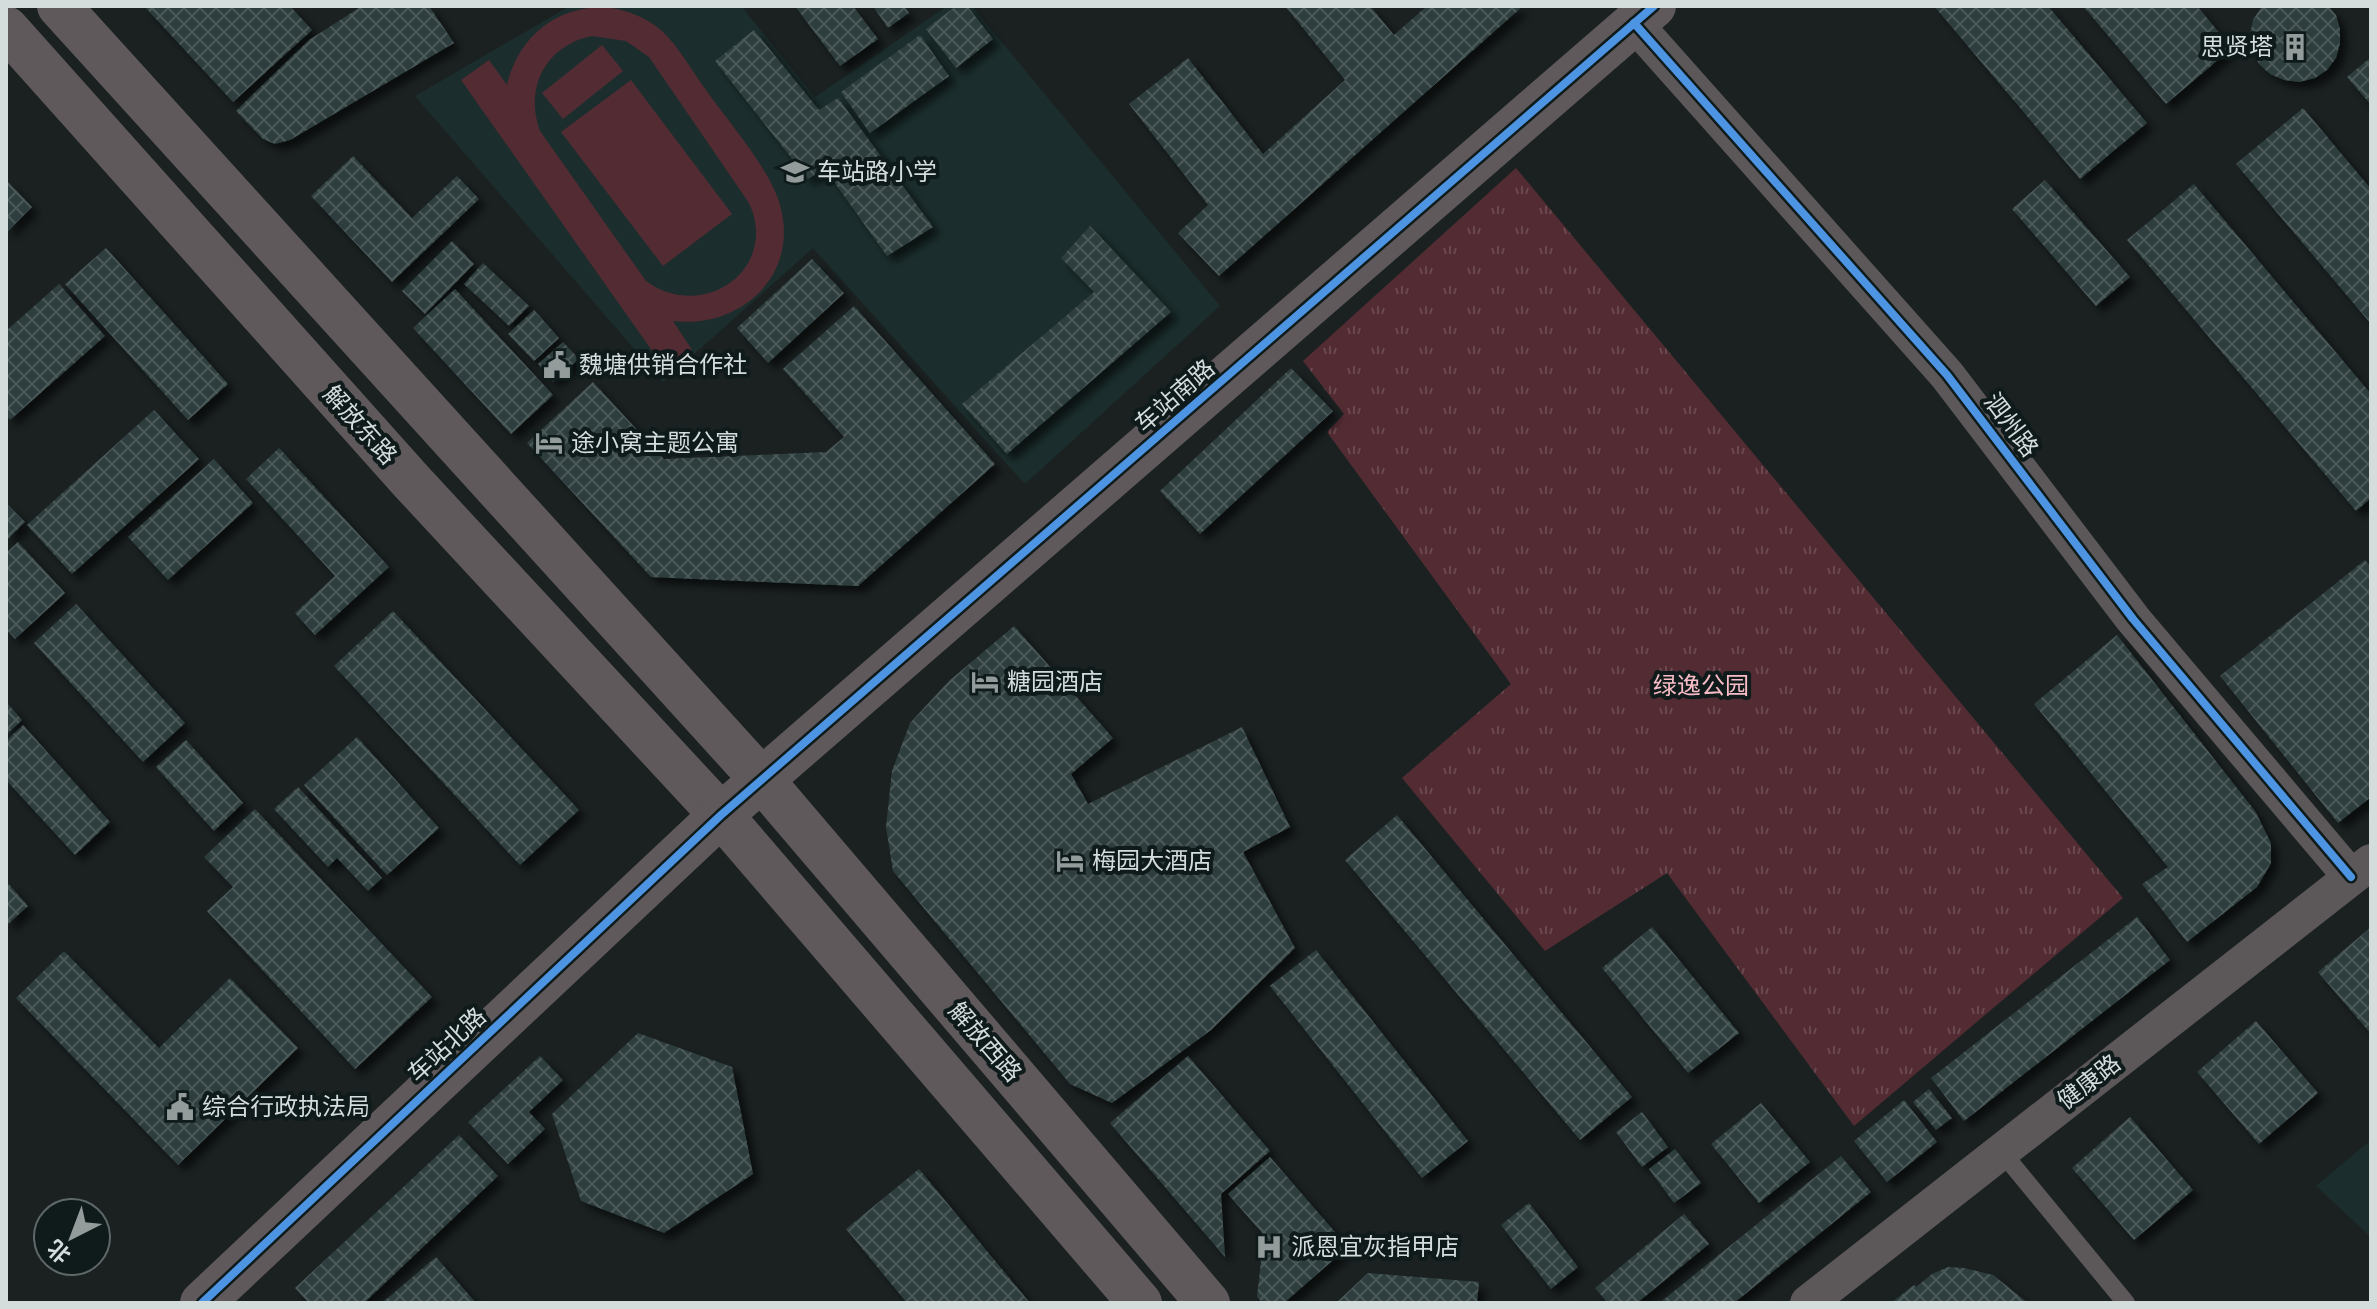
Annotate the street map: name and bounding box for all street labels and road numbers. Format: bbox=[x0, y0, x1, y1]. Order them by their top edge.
street label: 车站南路 bbox=[1130, 354, 1220, 437]
street label: 解放东路 bbox=[318, 380, 403, 469]
street label: 泗州路 bbox=[1979, 388, 2044, 462]
street label: 解放西路 bbox=[944, 997, 1027, 1087]
street label: 车站北路 bbox=[402, 1002, 491, 1087]
street label: 健康路 bbox=[2052, 1049, 2125, 1114]

